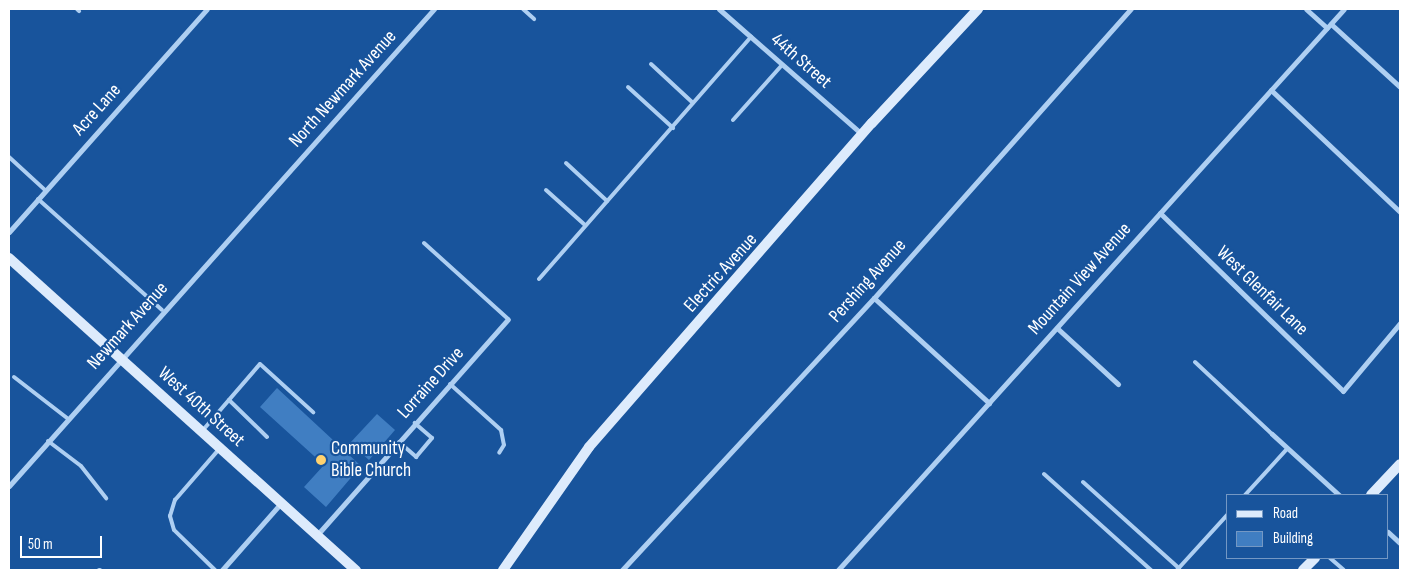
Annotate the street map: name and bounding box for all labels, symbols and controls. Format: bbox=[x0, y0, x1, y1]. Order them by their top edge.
street label: North Newmark Avenue bbox=[284, 26, 402, 152]
street label: 44th Street bbox=[766, 28, 836, 94]
street label: Acre Lane bbox=[68, 79, 126, 141]
street label: Mountain View Avenue bbox=[1024, 218, 1136, 340]
street label: Electric Avenue bbox=[680, 229, 762, 317]
street label: Pershing Avenue bbox=[825, 235, 911, 327]
street label: West Glenfair Lane bbox=[1211, 242, 1313, 340]
street label: Newmark Avenue bbox=[83, 278, 173, 374]
street label: Lorraine Drive bbox=[393, 343, 469, 423]
street label: West 40th Street bbox=[153, 362, 249, 452]
place label: Community Bible Church bbox=[331, 438, 411, 482]
marker: Community Bible Church bbox=[315, 454, 327, 466]
legend bbox=[1226, 494, 1389, 559]
text: Road bbox=[1273, 504, 1298, 523]
scale bar bbox=[22, 526, 105, 558]
text: Building bbox=[1273, 529, 1313, 548]
text: 50 m bbox=[28, 535, 53, 554]

